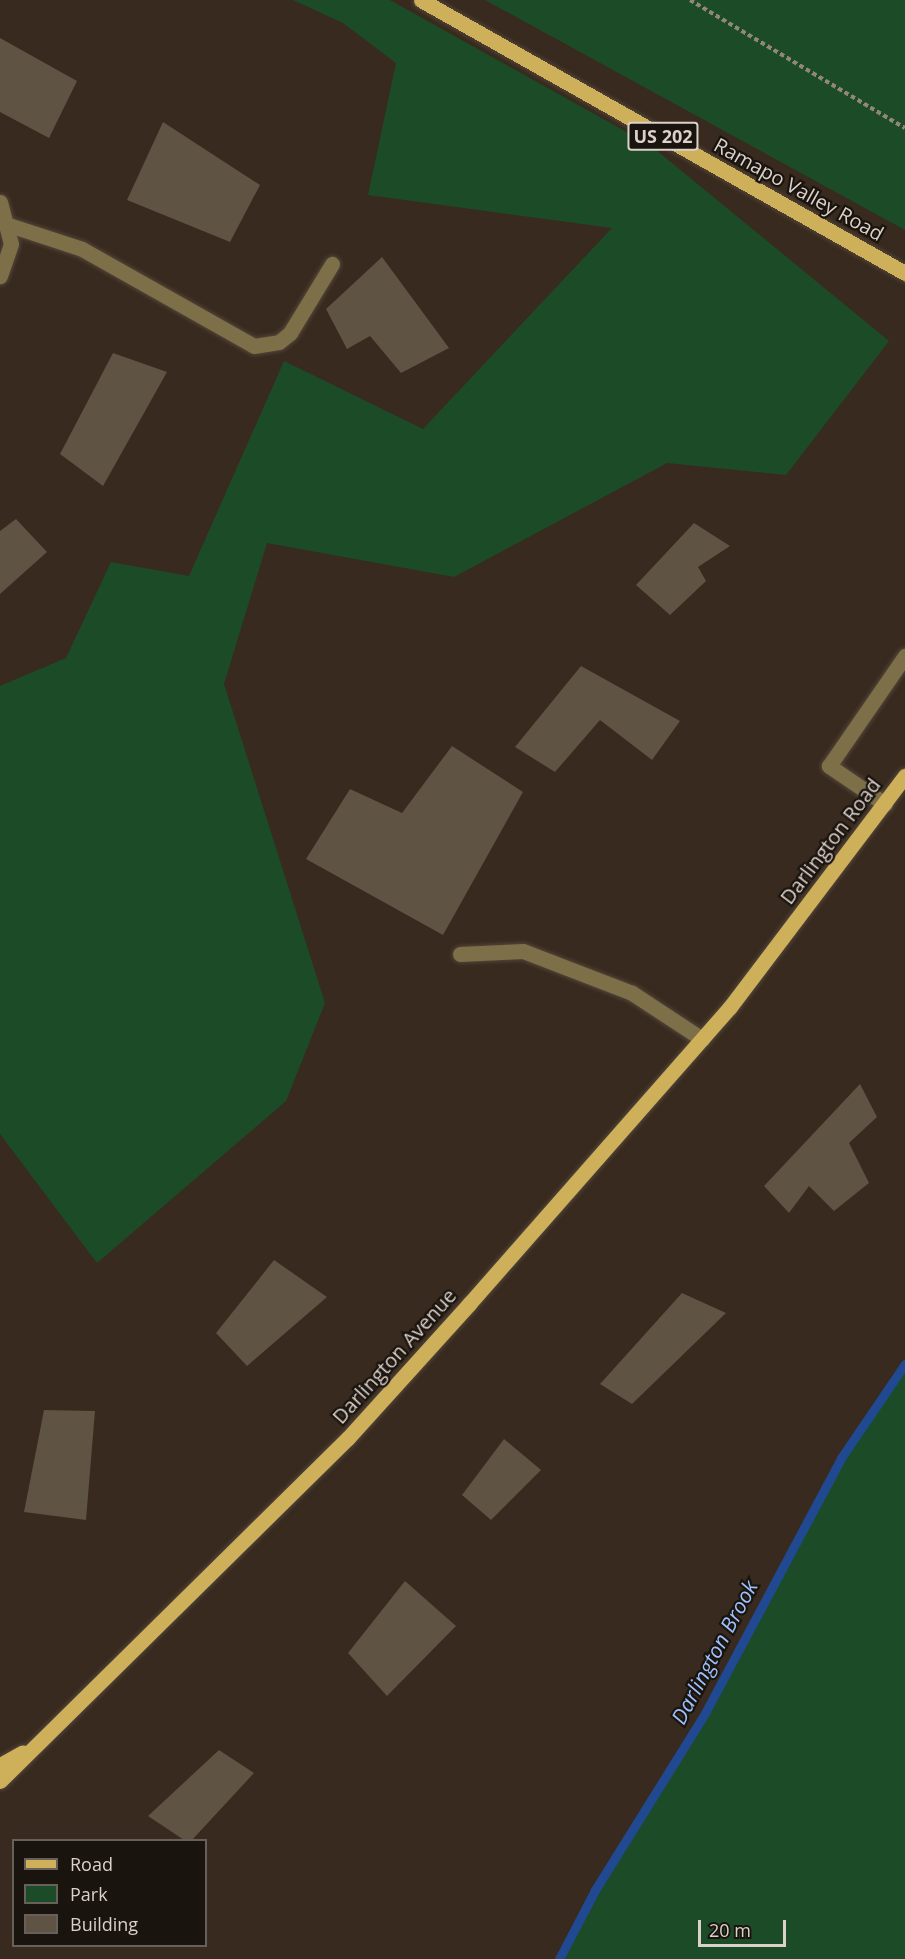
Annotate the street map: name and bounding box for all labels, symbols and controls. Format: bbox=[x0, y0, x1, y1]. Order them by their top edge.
road number: US 202 bbox=[627, 121, 699, 151]
street label: Ramapo Valley Road bbox=[710, 132, 888, 246]
street label: Darlington Road bbox=[775, 773, 885, 909]
street label: Darlington Avenue bbox=[327, 1284, 461, 1428]
water label: Darlington Brook bbox=[666, 1576, 762, 1728]
legend bbox=[12, 1839, 207, 1947]
text: Road bbox=[70, 1852, 113, 1876]
text: Park bbox=[70, 1882, 108, 1906]
scale bar bbox=[701, 1908, 790, 1946]
text: Building bbox=[70, 1912, 138, 1936]
text: 20 m bbox=[709, 1918, 751, 1942]

